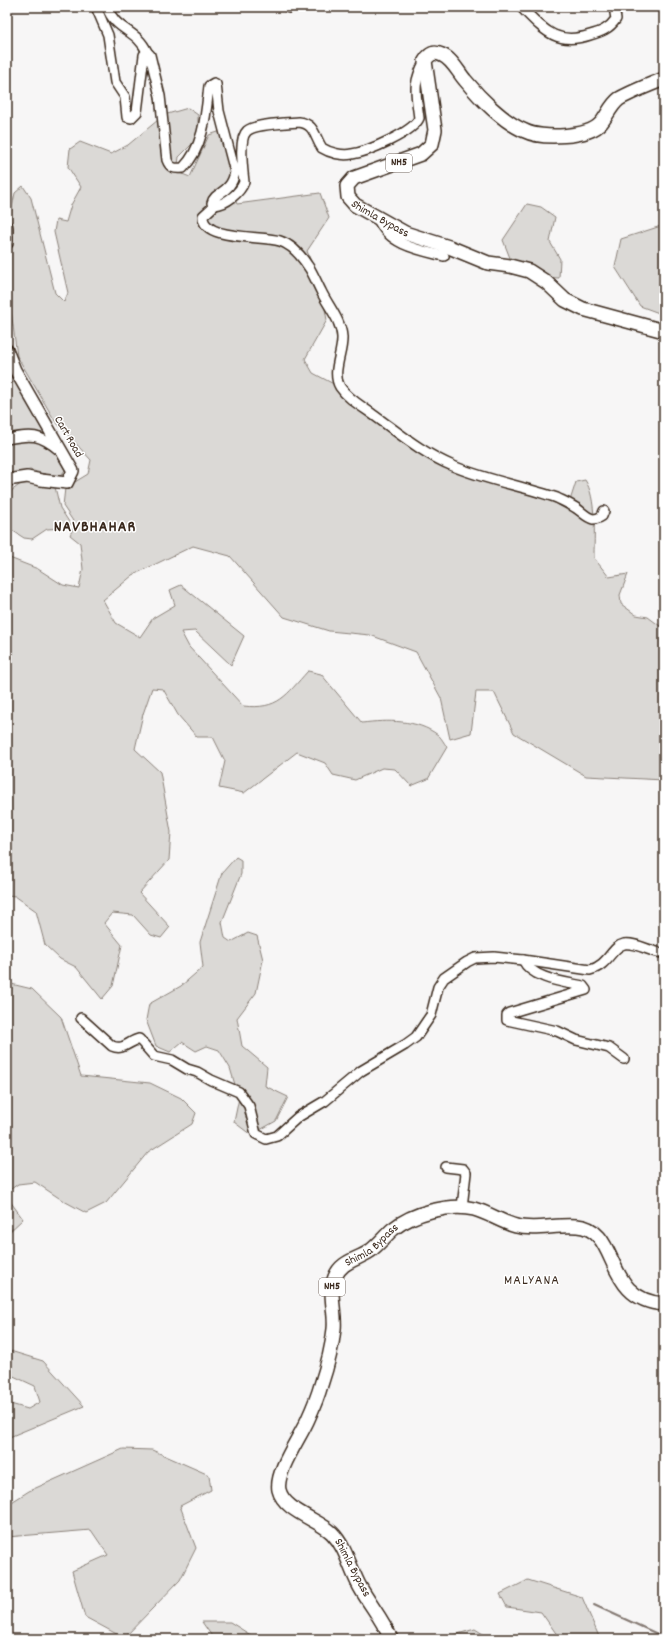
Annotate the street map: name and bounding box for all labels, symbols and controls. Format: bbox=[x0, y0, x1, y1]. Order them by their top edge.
road number: NH5 bbox=[386, 154, 412, 172]
street label: Shimla Bypass bbox=[346, 197, 411, 242]
street label: Cart Road bbox=[49, 413, 87, 461]
district label: NAVBHAHAR bbox=[54, 516, 136, 539]
street label: Shimla Bypass bbox=[341, 1219, 402, 1271]
district label: MALYANA bbox=[504, 1271, 560, 1291]
road number: NH5 bbox=[319, 1278, 345, 1296]
street label: Shimla Bypass bbox=[329, 1536, 375, 1600]

